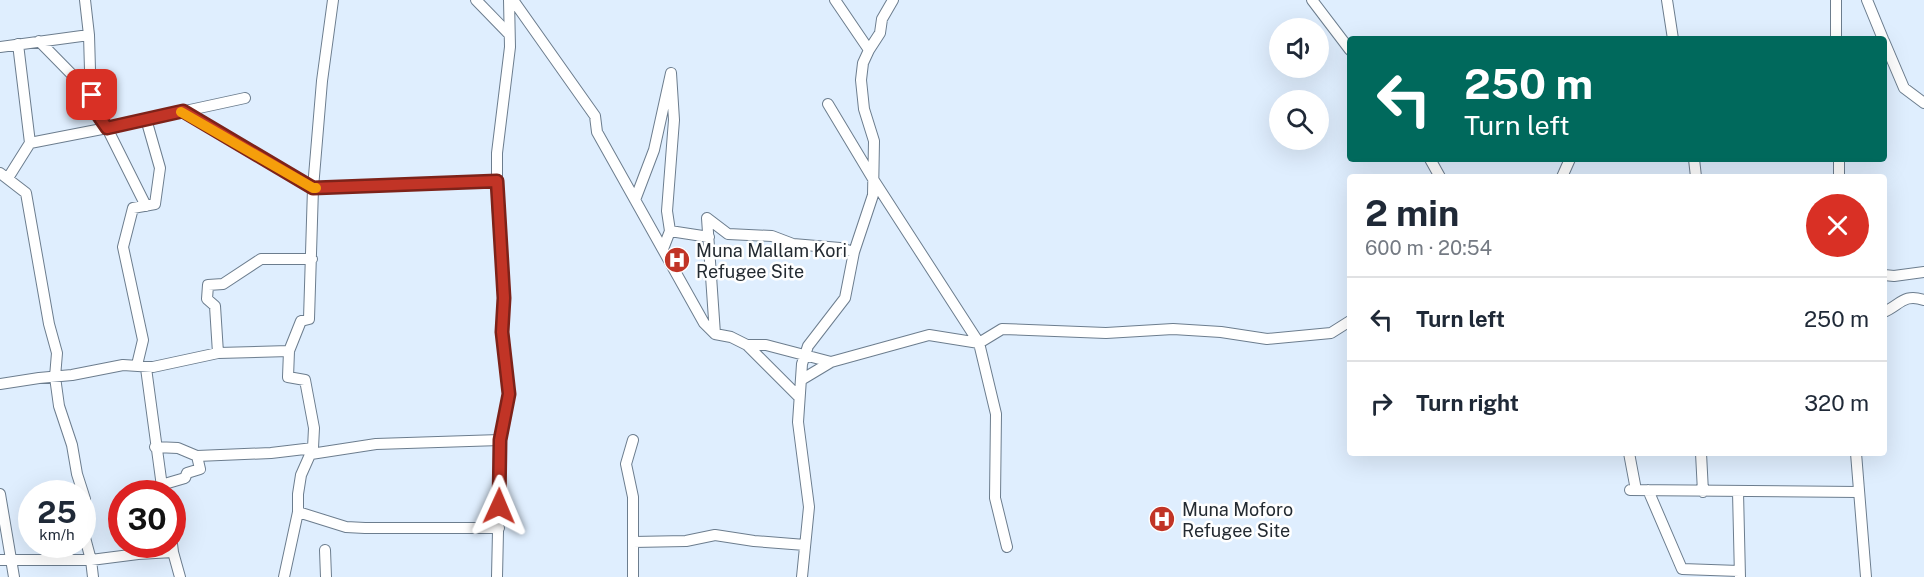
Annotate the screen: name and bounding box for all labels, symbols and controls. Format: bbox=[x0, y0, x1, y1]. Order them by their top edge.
map controls bbox=[1269, 18, 1329, 150]
button: sound bbox=[1269, 18, 1329, 78]
text: 250 m bbox=[1464, 59, 1593, 108]
icon: left bbox=[1365, 60, 1443, 138]
pin bbox=[66, 69, 117, 120]
icon: arrive bbox=[75, 78, 108, 111]
button: search bbox=[1269, 90, 1329, 150]
text: Turn left bbox=[1464, 109, 1570, 141]
text: 2 min bbox=[1365, 192, 1459, 234]
button: close bbox=[1806, 194, 1869, 257]
text: 600 m · 20:54 bbox=[1365, 236, 1492, 260]
place label: Muna Mallam Kori Refugee Site bbox=[696, 240, 847, 282]
hospital icon: Muna Mallam Kori Refugee Site bbox=[662, 245, 692, 275]
icon: left bbox=[1365, 303, 1398, 336]
text: Turn left bbox=[1416, 306, 1505, 332]
text: 250 m bbox=[1804, 306, 1869, 332]
icon: right bbox=[1365, 387, 1398, 420]
text: Turn right bbox=[1416, 390, 1519, 416]
text: 320 m bbox=[1804, 390, 1869, 416]
position arrow bbox=[467, 474, 531, 538]
speed limit sign: 30 bbox=[108, 480, 186, 558]
text: 25 bbox=[37, 494, 77, 530]
place label: Muna Moforo Refugee Site bbox=[1182, 499, 1293, 541]
hospital icon: Muna Moforo Refugee Site bbox=[1147, 504, 1177, 534]
text: km/h bbox=[39, 526, 75, 543]

